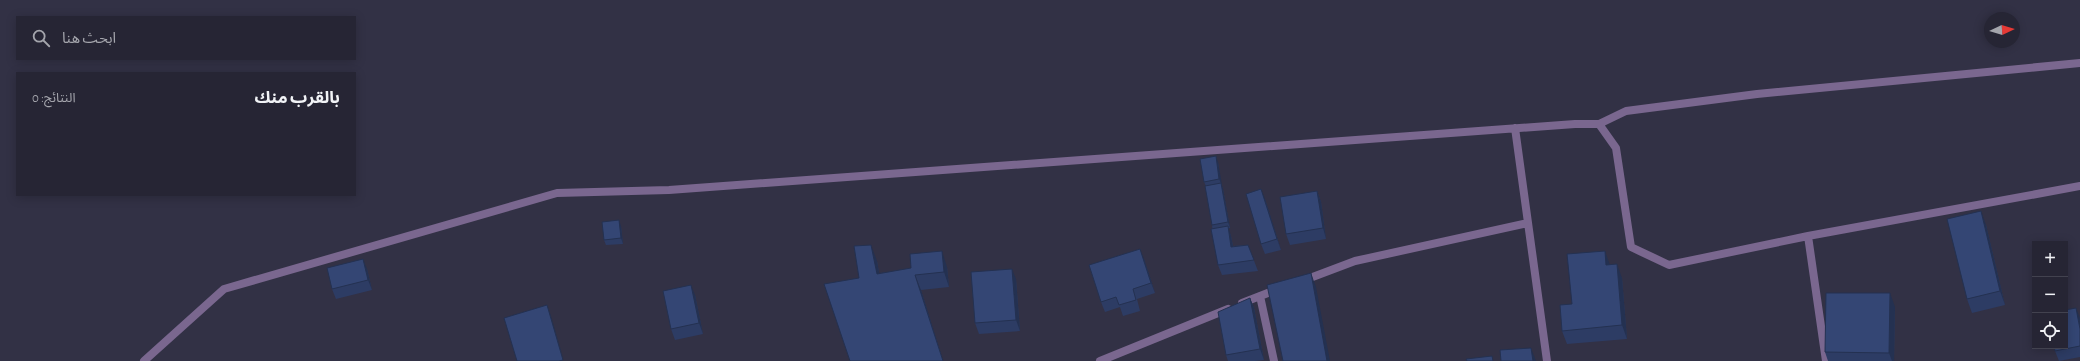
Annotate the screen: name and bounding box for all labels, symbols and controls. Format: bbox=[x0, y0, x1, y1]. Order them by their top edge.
north arrow bbox=[1984, 12, 2020, 48]
search box bbox=[16, 16, 356, 60]
icon: search bbox=[30, 27, 52, 49]
text: ابحث هنا bbox=[62, 31, 116, 46]
text: بالقرب منك bbox=[255, 89, 340, 106]
text: النتائج: 0 bbox=[32, 92, 76, 105]
map controls bbox=[2032, 241, 2068, 349]
button: + bbox=[2032, 241, 2068, 277]
button: − bbox=[2032, 277, 2068, 313]
button: locate bbox=[2032, 313, 2068, 349]

